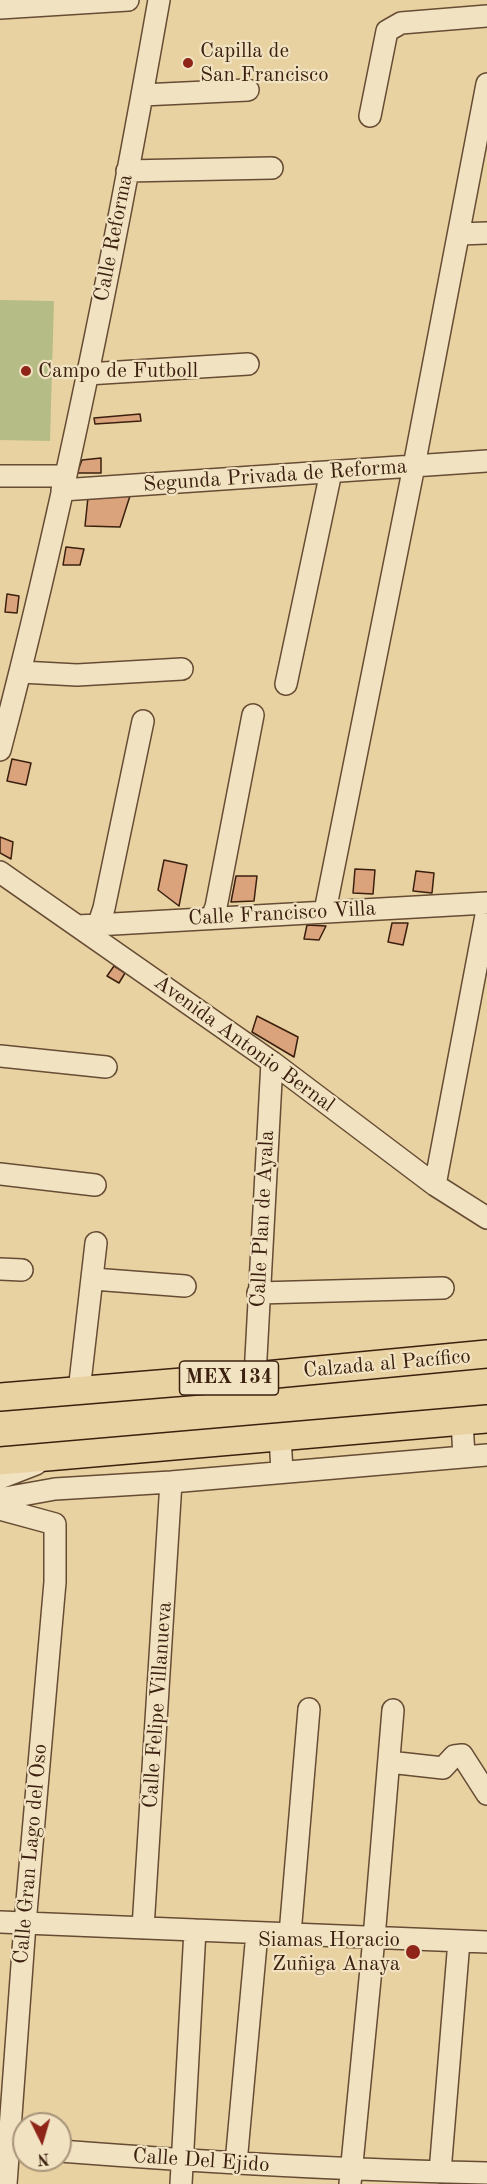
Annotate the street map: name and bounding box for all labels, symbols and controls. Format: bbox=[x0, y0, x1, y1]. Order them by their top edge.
place label: Capilla de San Francisco bbox=[200, 38, 329, 88]
marker: Capilla de San Francisco bbox=[181, 56, 195, 70]
street label: Calle Reforma bbox=[89, 172, 139, 304]
place label: Campo de Futboll bbox=[38, 358, 198, 384]
marker: Campo de Futboll bbox=[19, 364, 33, 378]
street label: Segunda Privada de Reforma bbox=[142, 454, 408, 498]
street label: Calle Francisco Villa bbox=[188, 897, 376, 931]
street label: Avenida Antonio Bernal bbox=[149, 970, 339, 1118]
street label: Calle Plan de Ayala bbox=[246, 1130, 280, 1308]
street label: Calzada al Pacífico bbox=[302, 1344, 472, 1384]
road number: MEX 134 bbox=[180, 1361, 278, 1395]
street label: Calle Felipe Villanueva bbox=[138, 1601, 178, 1809]
street label: Calle Gran Lago del Oso bbox=[9, 1743, 53, 1965]
place label: Siamas Horacio Zuñiga Anaya bbox=[258, 1927, 400, 1977]
marker: Siamas Horacio Zuñiga Anaya bbox=[404, 1943, 422, 1961]
north arrow bbox=[12, 2112, 72, 2172]
street label: Calle Del Ejido bbox=[132, 2144, 270, 2178]
text: N bbox=[37, 2149, 50, 2166]

